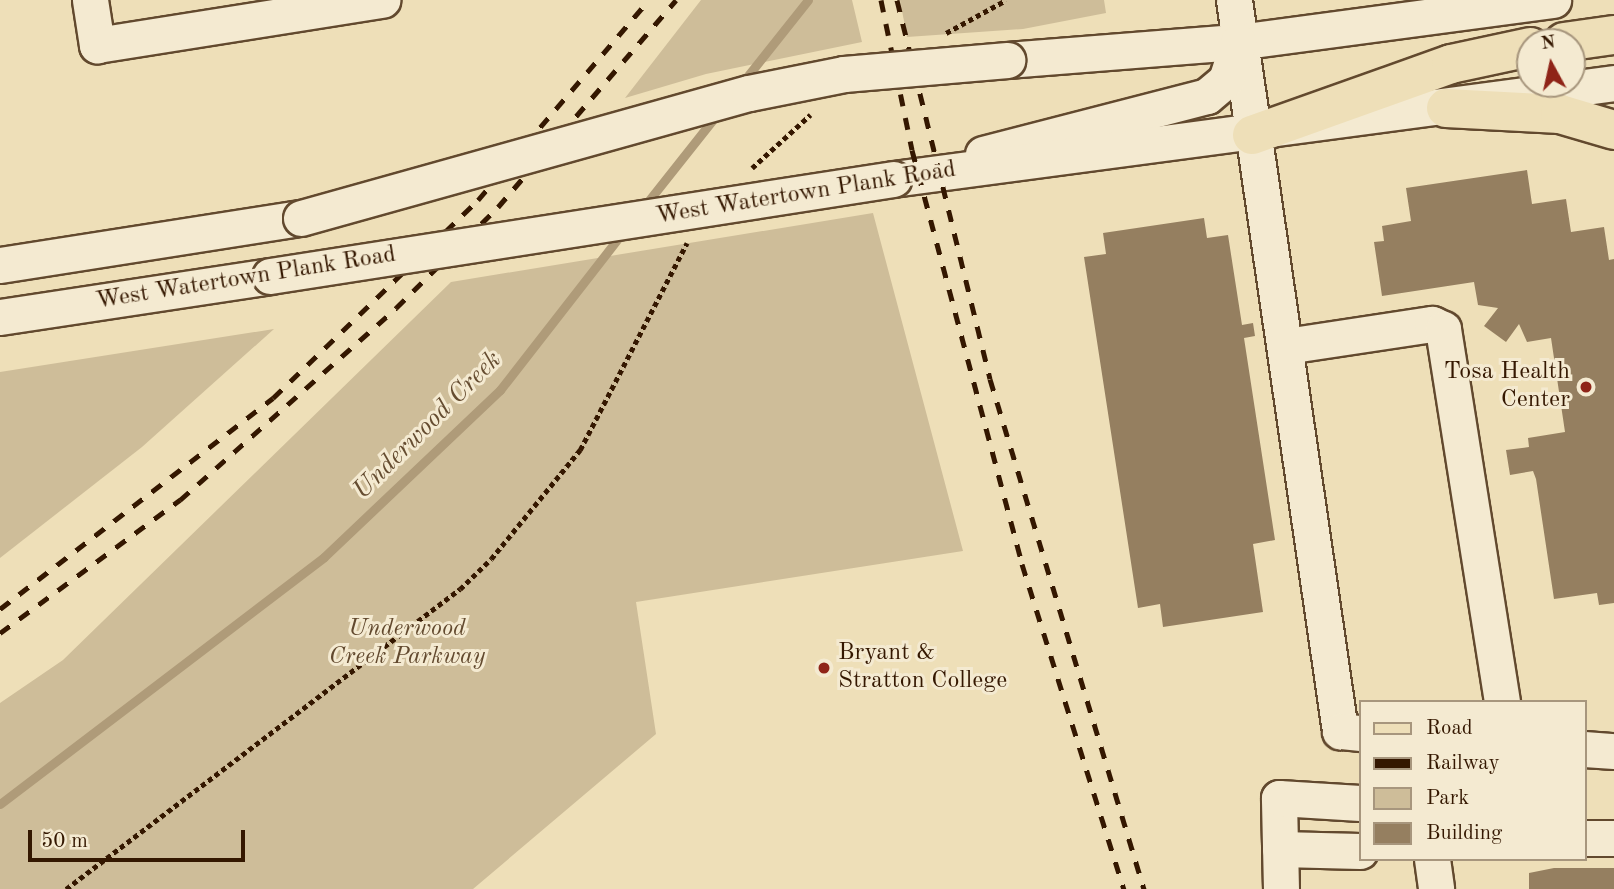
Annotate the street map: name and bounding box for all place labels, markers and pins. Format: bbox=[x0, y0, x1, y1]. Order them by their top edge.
place label: Tosa Health Center bbox=[1444, 359, 1570, 415]
marker: Tosa Health Center bbox=[1576, 377, 1596, 397]
place label: Bryant & Stratton College bbox=[838, 640, 1007, 696]
marker: Bryant & Stratton College bbox=[816, 660, 832, 676]

